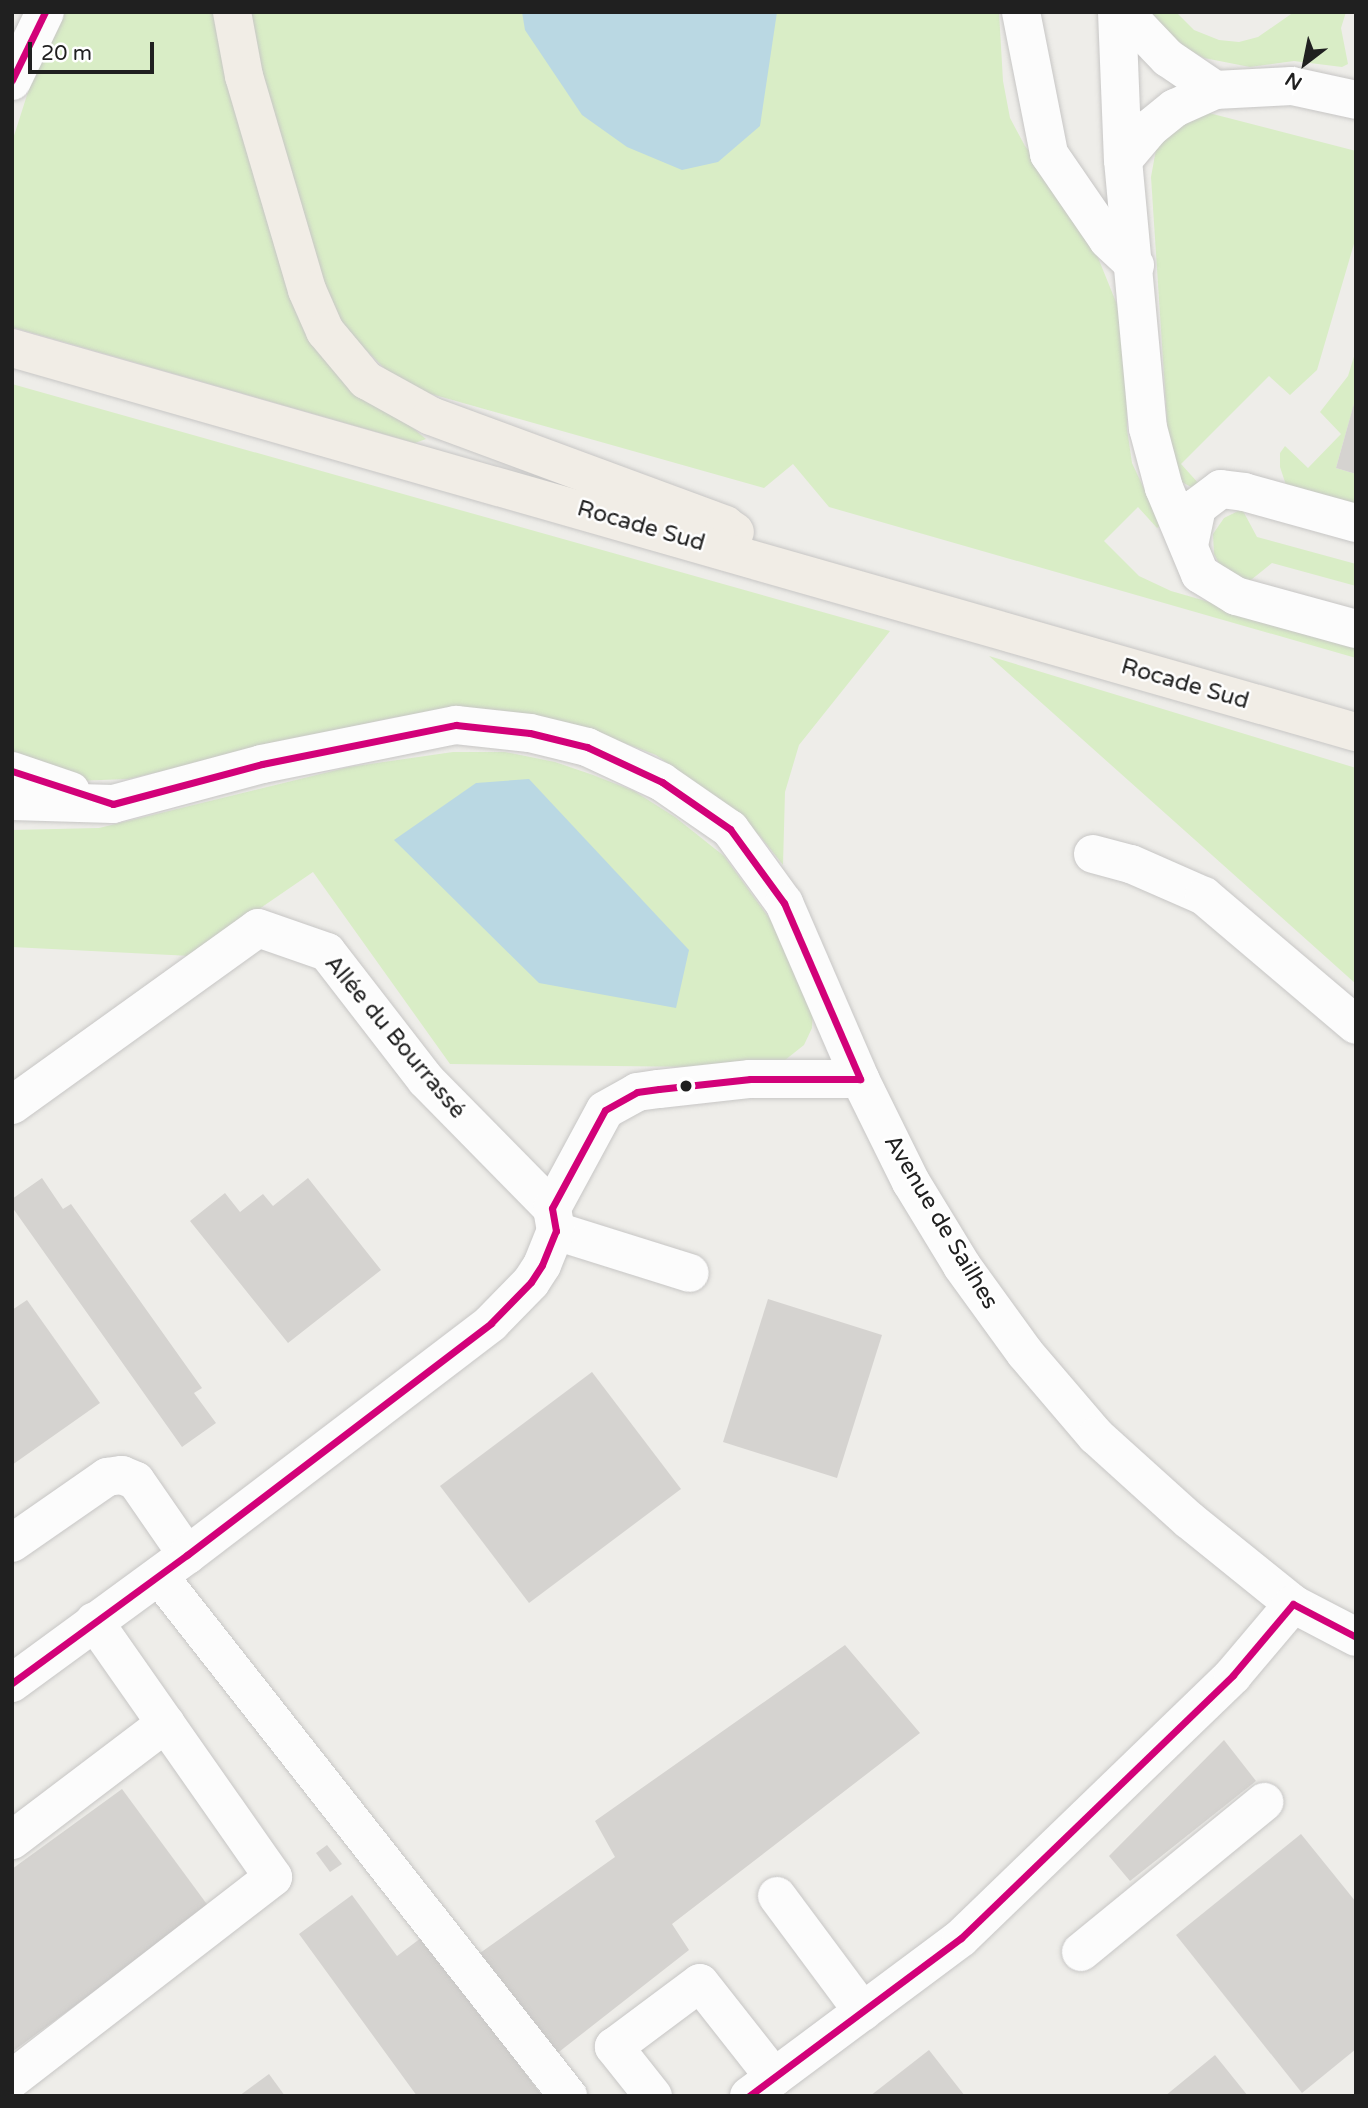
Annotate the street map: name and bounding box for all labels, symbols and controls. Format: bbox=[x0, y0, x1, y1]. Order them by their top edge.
scale bar bbox=[32, 28, 158, 72]
north arrow bbox=[1270, 28, 1340, 98]
text: 20 m bbox=[41, 41, 92, 66]
text: N bbox=[1282, 67, 1306, 94]
street label: Rocade Sud bbox=[574, 495, 708, 557]
street label: Rocade Sud bbox=[1118, 653, 1252, 715]
street label: Allée du Bourrassé bbox=[319, 950, 471, 1124]
unlabelled marker bbox=[679, 1079, 693, 1093]
street label: Avenue de Sailhes bbox=[878, 1130, 1004, 1314]

